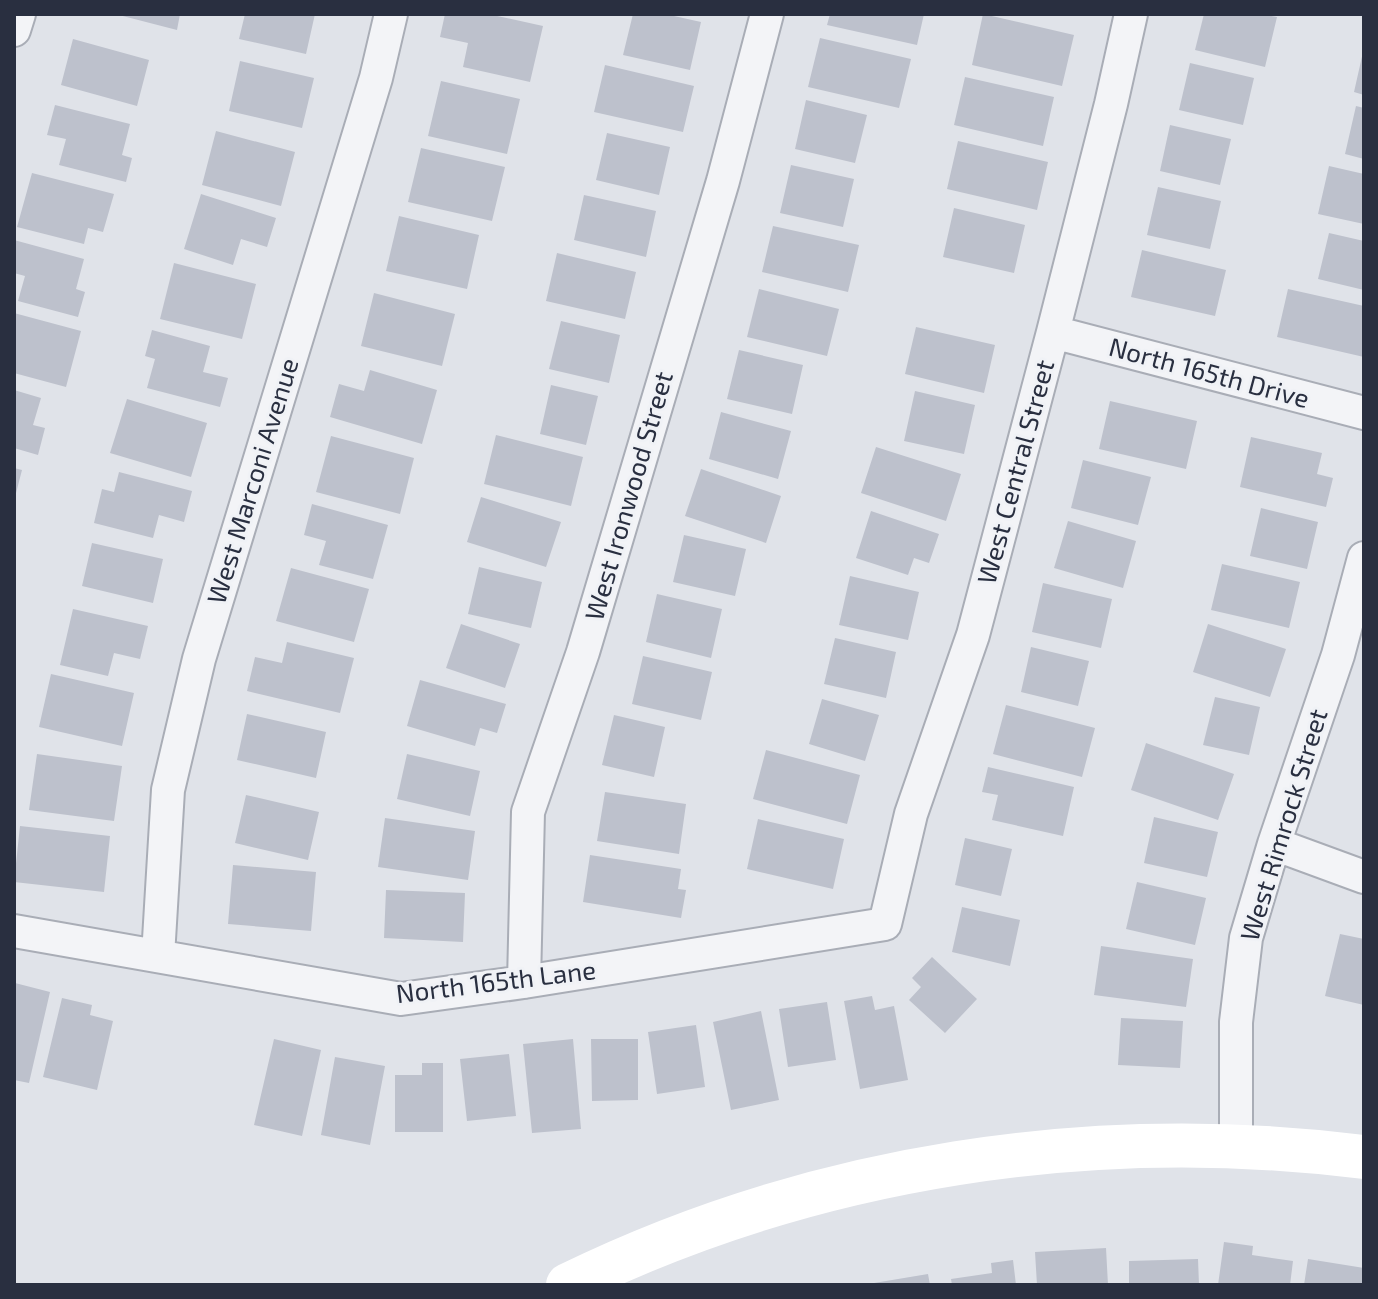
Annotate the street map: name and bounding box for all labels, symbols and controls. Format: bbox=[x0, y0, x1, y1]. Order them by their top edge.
street label: North 165th Drive bbox=[1106, 330, 1313, 413]
street label: West Marconi Avenue bbox=[199, 354, 304, 607]
street label: West Central Street bbox=[970, 356, 1059, 587]
street label: West Ironwood Street bbox=[577, 367, 678, 624]
street label: West Rimrock Street bbox=[1233, 705, 1333, 944]
street label: North 165th Lane bbox=[394, 953, 597, 1008]

